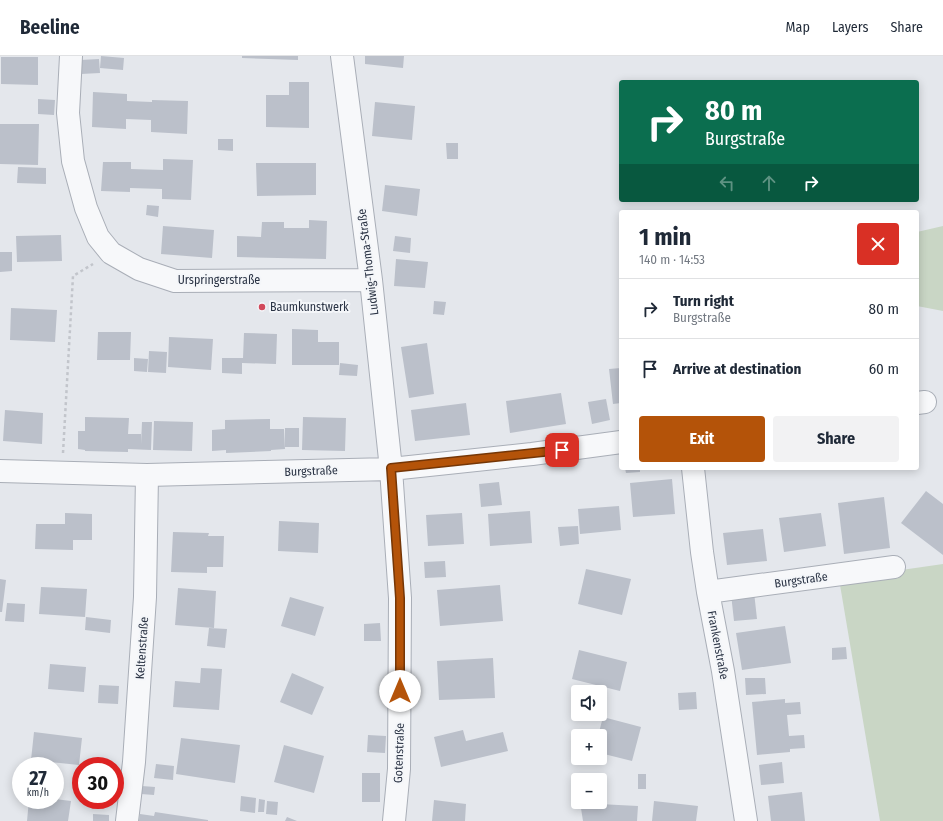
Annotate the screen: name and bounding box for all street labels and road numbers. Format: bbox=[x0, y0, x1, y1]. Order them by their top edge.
street label: Ludwig-Thoma-Straße bbox=[355, 208, 381, 316]
street label: Urspringerstraße bbox=[178, 273, 260, 287]
street label: Burgstraße bbox=[284, 463, 338, 479]
street label: Burgstraße bbox=[774, 569, 829, 591]
street label: Frankenstraße bbox=[704, 609, 732, 681]
street label: Keltenstraße bbox=[133, 616, 151, 680]
street label: Gotenstraße bbox=[391, 723, 407, 783]

